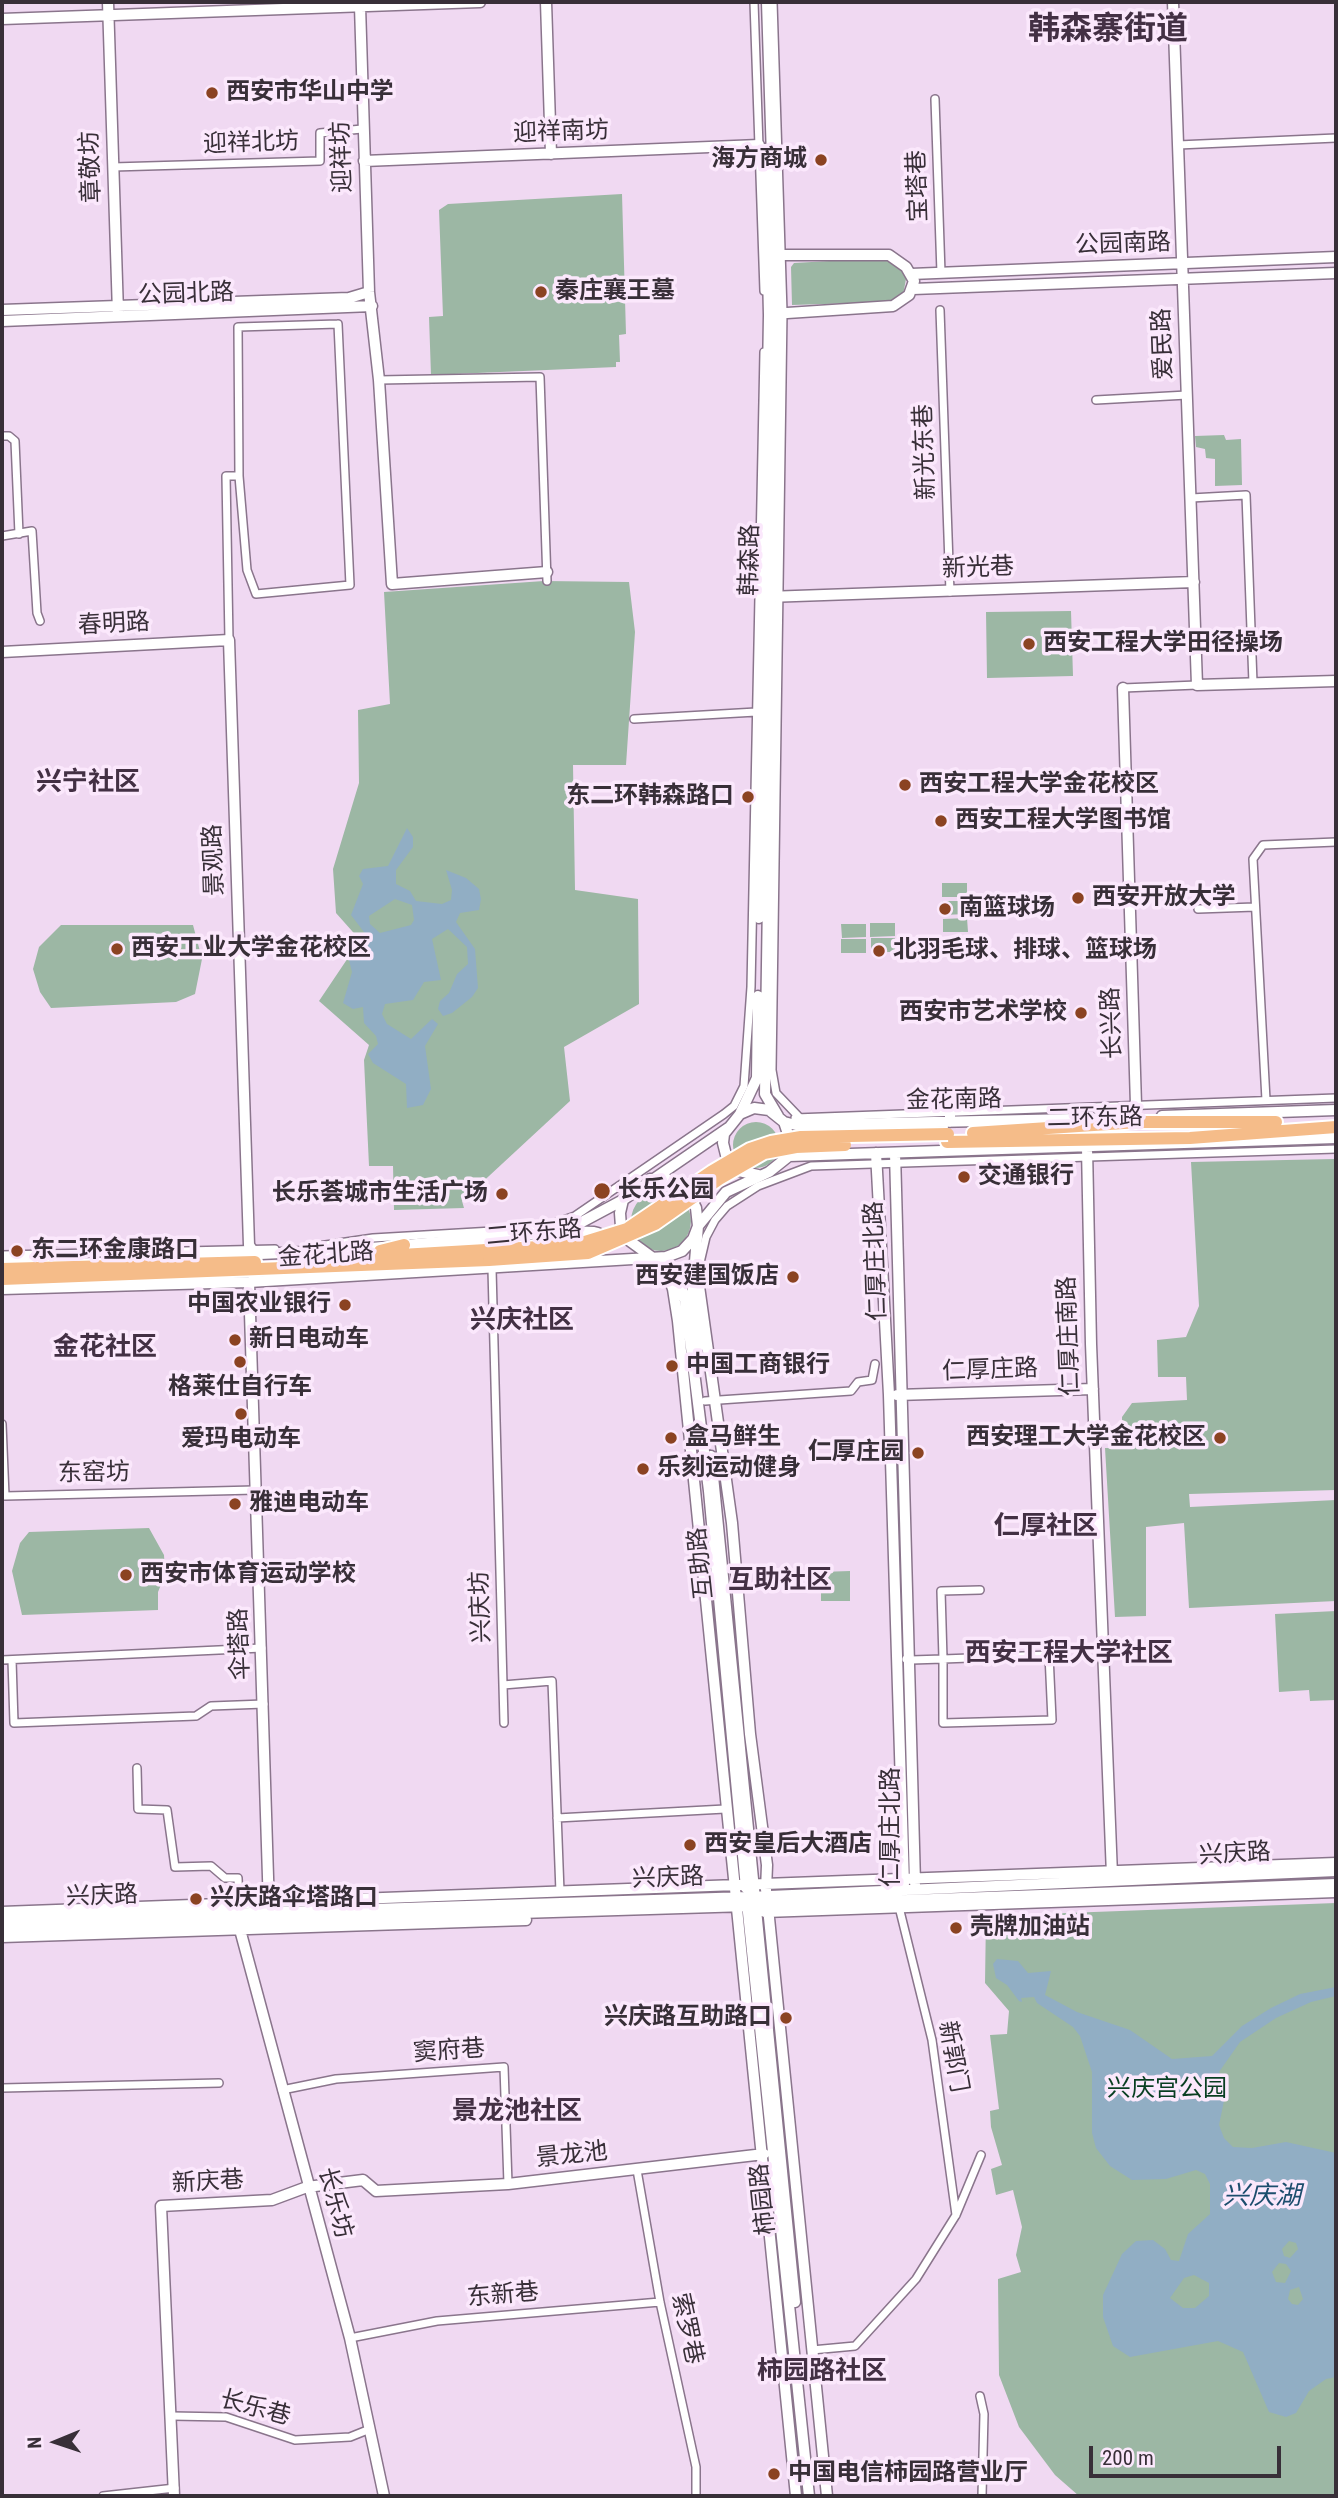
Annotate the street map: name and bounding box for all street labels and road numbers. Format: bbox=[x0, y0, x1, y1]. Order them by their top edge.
street label: 迎祥南坊 bbox=[513, 117, 609, 149]
street label: 迎祥坊 bbox=[327, 121, 359, 193]
street label: 迎祥北坊 bbox=[203, 128, 299, 160]
street label: 章敬坊 bbox=[76, 131, 108, 203]
street label: 宝塔巷 bbox=[903, 150, 935, 222]
street label: 公园南路 bbox=[1075, 229, 1171, 261]
street label: 公园北路 bbox=[138, 279, 234, 311]
street label: 爱民路 bbox=[1148, 308, 1180, 380]
street label: 新光东巷 bbox=[910, 404, 942, 500]
street label: 韩森路 bbox=[736, 524, 766, 596]
street label: 新光巷 bbox=[942, 553, 1014, 585]
street label: 春明路 bbox=[77, 609, 151, 641]
street label: 景观路 bbox=[199, 824, 231, 896]
street label: 长兴路 bbox=[1097, 987, 1129, 1059]
street label: 金花南路 bbox=[906, 1086, 1002, 1116]
street label: 二环东路 bbox=[1047, 1104, 1143, 1134]
street label: 仁厚庄北路 bbox=[861, 1201, 893, 1321]
street label: 二环东路 bbox=[485, 1215, 583, 1253]
street label: 金花北路 bbox=[277, 1238, 375, 1274]
street label: 仁厚庄南路 bbox=[1054, 1276, 1086, 1396]
street label: 仁厚庄路 bbox=[942, 1355, 1038, 1387]
street label: 东窑坊 bbox=[58, 1459, 130, 1489]
street label: 互助路 bbox=[684, 1526, 720, 1600]
street label: 兴庆坊 bbox=[466, 1571, 498, 1643]
street label: 伞塔路 bbox=[225, 1608, 257, 1680]
street label: 仁厚庄北路 bbox=[878, 1767, 906, 1887]
street label: 兴庆路 bbox=[1198, 1839, 1272, 1871]
street label: 兴庆路 bbox=[632, 1863, 704, 1895]
street label: 兴庆路 bbox=[66, 1881, 138, 1913]
street label: 新郭门 bbox=[932, 2019, 972, 2095]
street label: 窦府巷 bbox=[412, 2035, 486, 2069]
street label: 景龙池 bbox=[535, 2138, 609, 2174]
street label: 柿园路 bbox=[746, 2162, 782, 2236]
street label: 长乐坊 bbox=[311, 2164, 357, 2242]
street label: 新庆巷 bbox=[171, 2167, 245, 2199]
street label: 东新巷 bbox=[466, 2279, 540, 2313]
street label: 索罗巷 bbox=[664, 2291, 708, 2367]
street label: 长乐巷 bbox=[216, 2386, 294, 2432]

